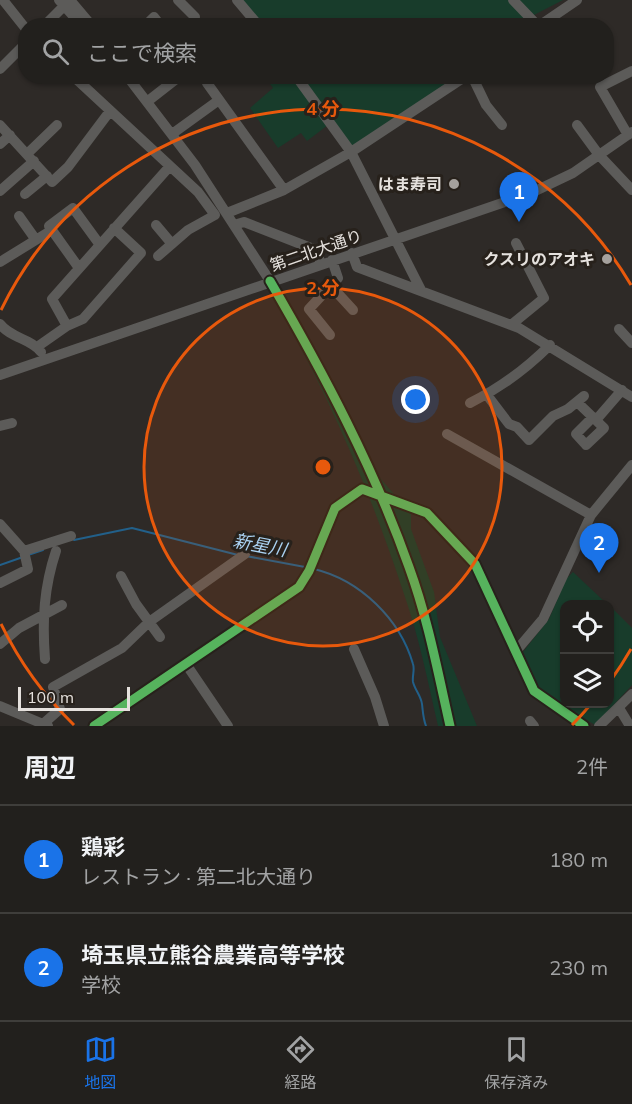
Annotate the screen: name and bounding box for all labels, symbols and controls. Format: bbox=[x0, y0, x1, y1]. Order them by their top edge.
search box bbox=[18, 18, 614, 84]
icon: search bbox=[39, 35, 72, 68]
text: ここで検索 bbox=[87, 39, 197, 67]
text: 4 分 bbox=[306, 97, 340, 120]
pin: 1 bbox=[500, 172, 538, 222]
place label: はま寿司 bbox=[378, 174, 442, 194]
marker: はま寿司 bbox=[447, 177, 461, 191]
street label: 第二北大通り bbox=[267, 225, 365, 275]
place label: クスリのアオキ bbox=[483, 249, 595, 269]
marker: クスリのアオキ bbox=[600, 252, 614, 266]
text: 2 分 bbox=[306, 276, 340, 299]
your location bbox=[401, 385, 430, 414]
centre of rings bbox=[313, 457, 333, 477]
pin: 2 bbox=[580, 524, 618, 573]
water label: 新星川 bbox=[231, 529, 291, 562]
map controls bbox=[560, 600, 614, 708]
button: locate bbox=[560, 600, 614, 654]
button: layers bbox=[560, 654, 614, 708]
scale bar bbox=[18, 684, 130, 712]
text: 100 m bbox=[27, 687, 74, 707]
text: 周辺 bbox=[24, 751, 76, 784]
text: 2件 bbox=[576, 754, 608, 779]
text: 鶏彩 bbox=[81, 833, 125, 861]
text: 1 bbox=[38, 847, 50, 872]
text: 180 m bbox=[549, 847, 608, 872]
text: レストラン · 第二北大通り bbox=[81, 864, 316, 889]
text: 埼玉県立熊谷農業高等学校 bbox=[81, 941, 345, 969]
text: 2 bbox=[38, 955, 50, 980]
text: 230 m bbox=[549, 955, 608, 980]
text: 学校 bbox=[81, 972, 121, 997]
tab: 地図 bbox=[84, 1033, 117, 1093]
tab: 経路 bbox=[284, 1033, 317, 1093]
tab: 保存済み bbox=[484, 1033, 548, 1093]

